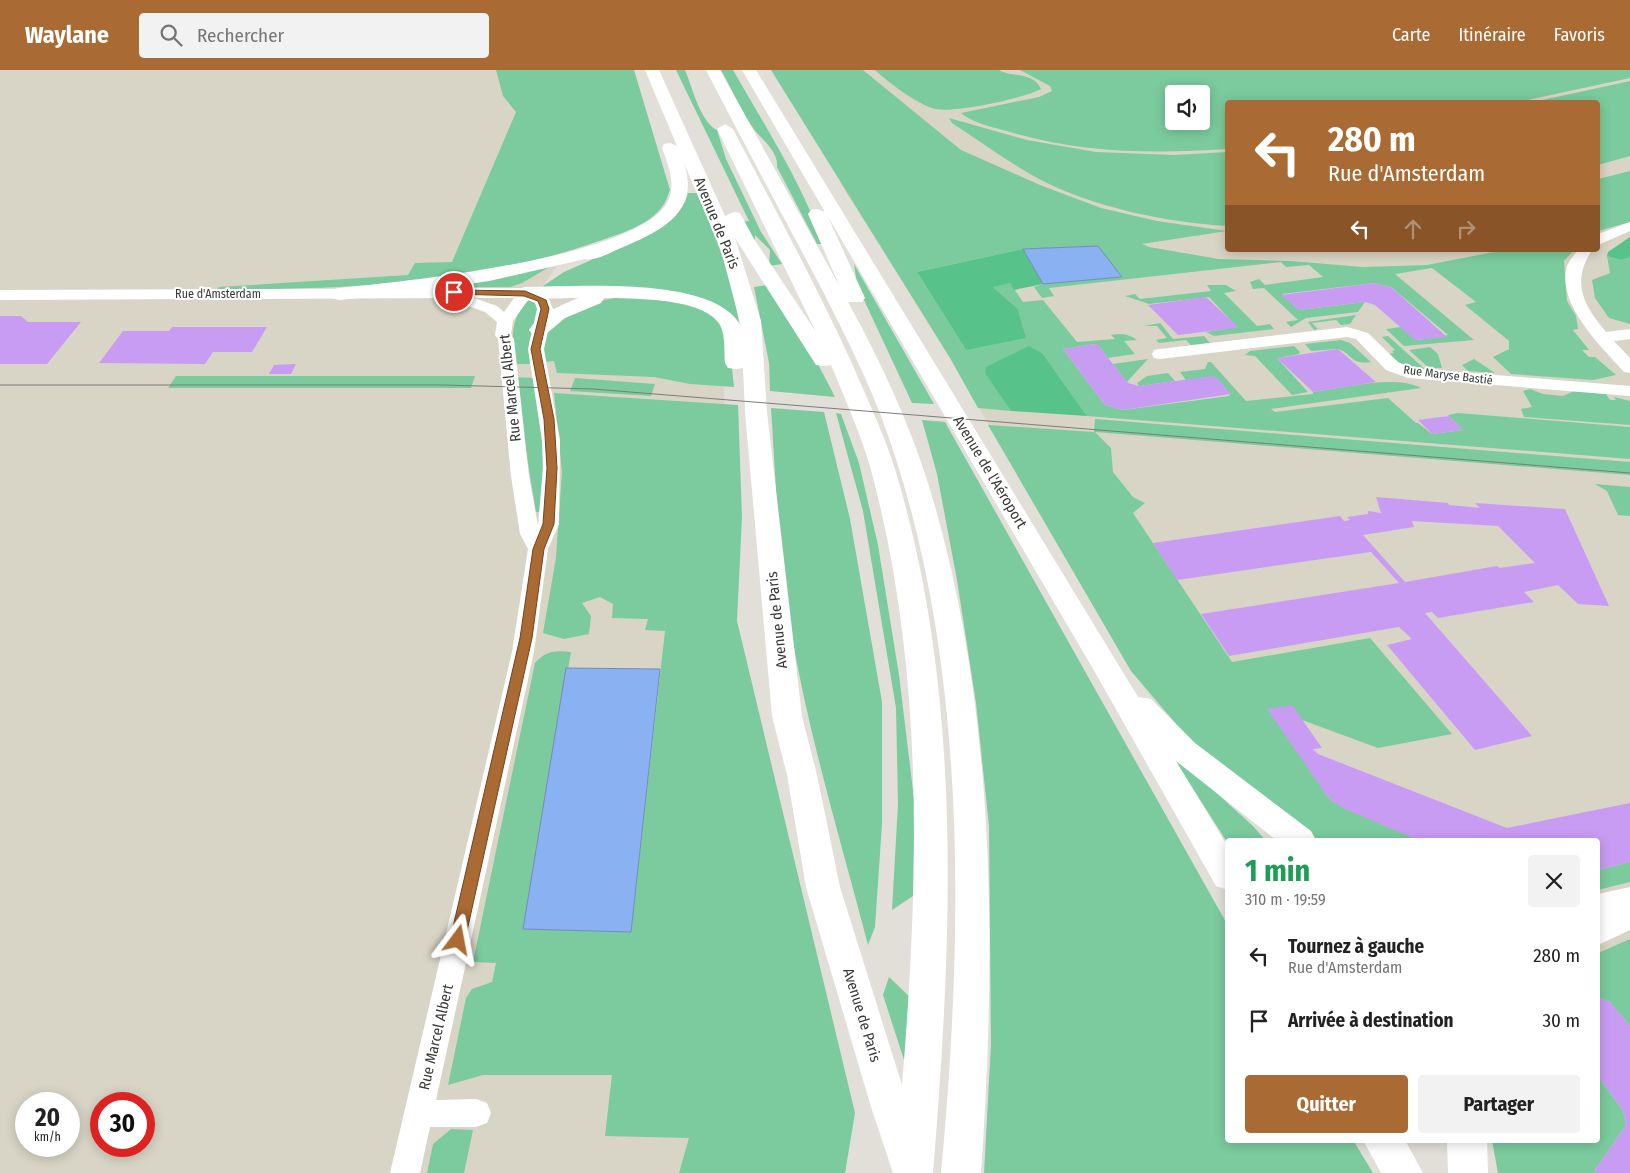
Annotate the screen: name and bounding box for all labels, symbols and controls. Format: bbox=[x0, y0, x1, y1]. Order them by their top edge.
search box bbox=[139, 13, 489, 58]
text: Waylane bbox=[25, 21, 109, 49]
icon: search bbox=[157, 21, 185, 49]
text: Rechercher bbox=[197, 24, 284, 47]
text: Carte bbox=[1392, 24, 1430, 46]
text: Itinéraire bbox=[1458, 24, 1526, 46]
text: Favoris bbox=[1554, 24, 1605, 46]
map controls bbox=[1165, 85, 1210, 130]
button: sound bbox=[1165, 85, 1210, 130]
text: 280 m bbox=[1328, 118, 1416, 160]
icon: left bbox=[1245, 120, 1310, 185]
text: Rue d'Amsterdam bbox=[1328, 160, 1485, 187]
street label: Avenue de Paris bbox=[690, 174, 744, 272]
icon: left bbox=[1346, 215, 1374, 243]
icon: ahead bbox=[1399, 215, 1427, 243]
icon: right bbox=[1452, 215, 1480, 243]
pin bbox=[433, 271, 475, 313]
icon: arrive bbox=[440, 278, 468, 306]
street label: Rue d'Amsterdam bbox=[175, 287, 261, 301]
street label: Rue Marcel Albert bbox=[495, 333, 525, 443]
street label: Rue Maryse Bastié bbox=[1403, 363, 1493, 387]
street label: Avenue de l'Aéroport bbox=[949, 413, 1031, 532]
street label: Avenue de Paris bbox=[763, 571, 791, 669]
text: 1 min bbox=[1245, 853, 1310, 889]
button: close bbox=[1528, 855, 1580, 907]
text: 310 m · 19:59 bbox=[1245, 890, 1326, 909]
position arrow bbox=[431, 913, 483, 965]
text: Tournez à gauche bbox=[1288, 935, 1424, 958]
icon: left bbox=[1245, 942, 1273, 970]
text: 280 m bbox=[1533, 944, 1580, 967]
text: Rue d'Amsterdam bbox=[1288, 958, 1402, 977]
street label: Avenue de Paris bbox=[839, 966, 885, 1064]
street label: Rue Marcel Albert bbox=[415, 982, 457, 1092]
icon: arrive bbox=[1245, 1007, 1273, 1035]
text: Arrivée à destination bbox=[1288, 1009, 1454, 1032]
text: 30 m bbox=[1542, 1009, 1580, 1032]
button: Quitter bbox=[1245, 1075, 1408, 1133]
button: Partager bbox=[1418, 1075, 1580, 1133]
speed limit sign: 30 bbox=[90, 1092, 155, 1157]
text: 20 bbox=[35, 1103, 60, 1133]
text: km/h bbox=[34, 1130, 61, 1144]

